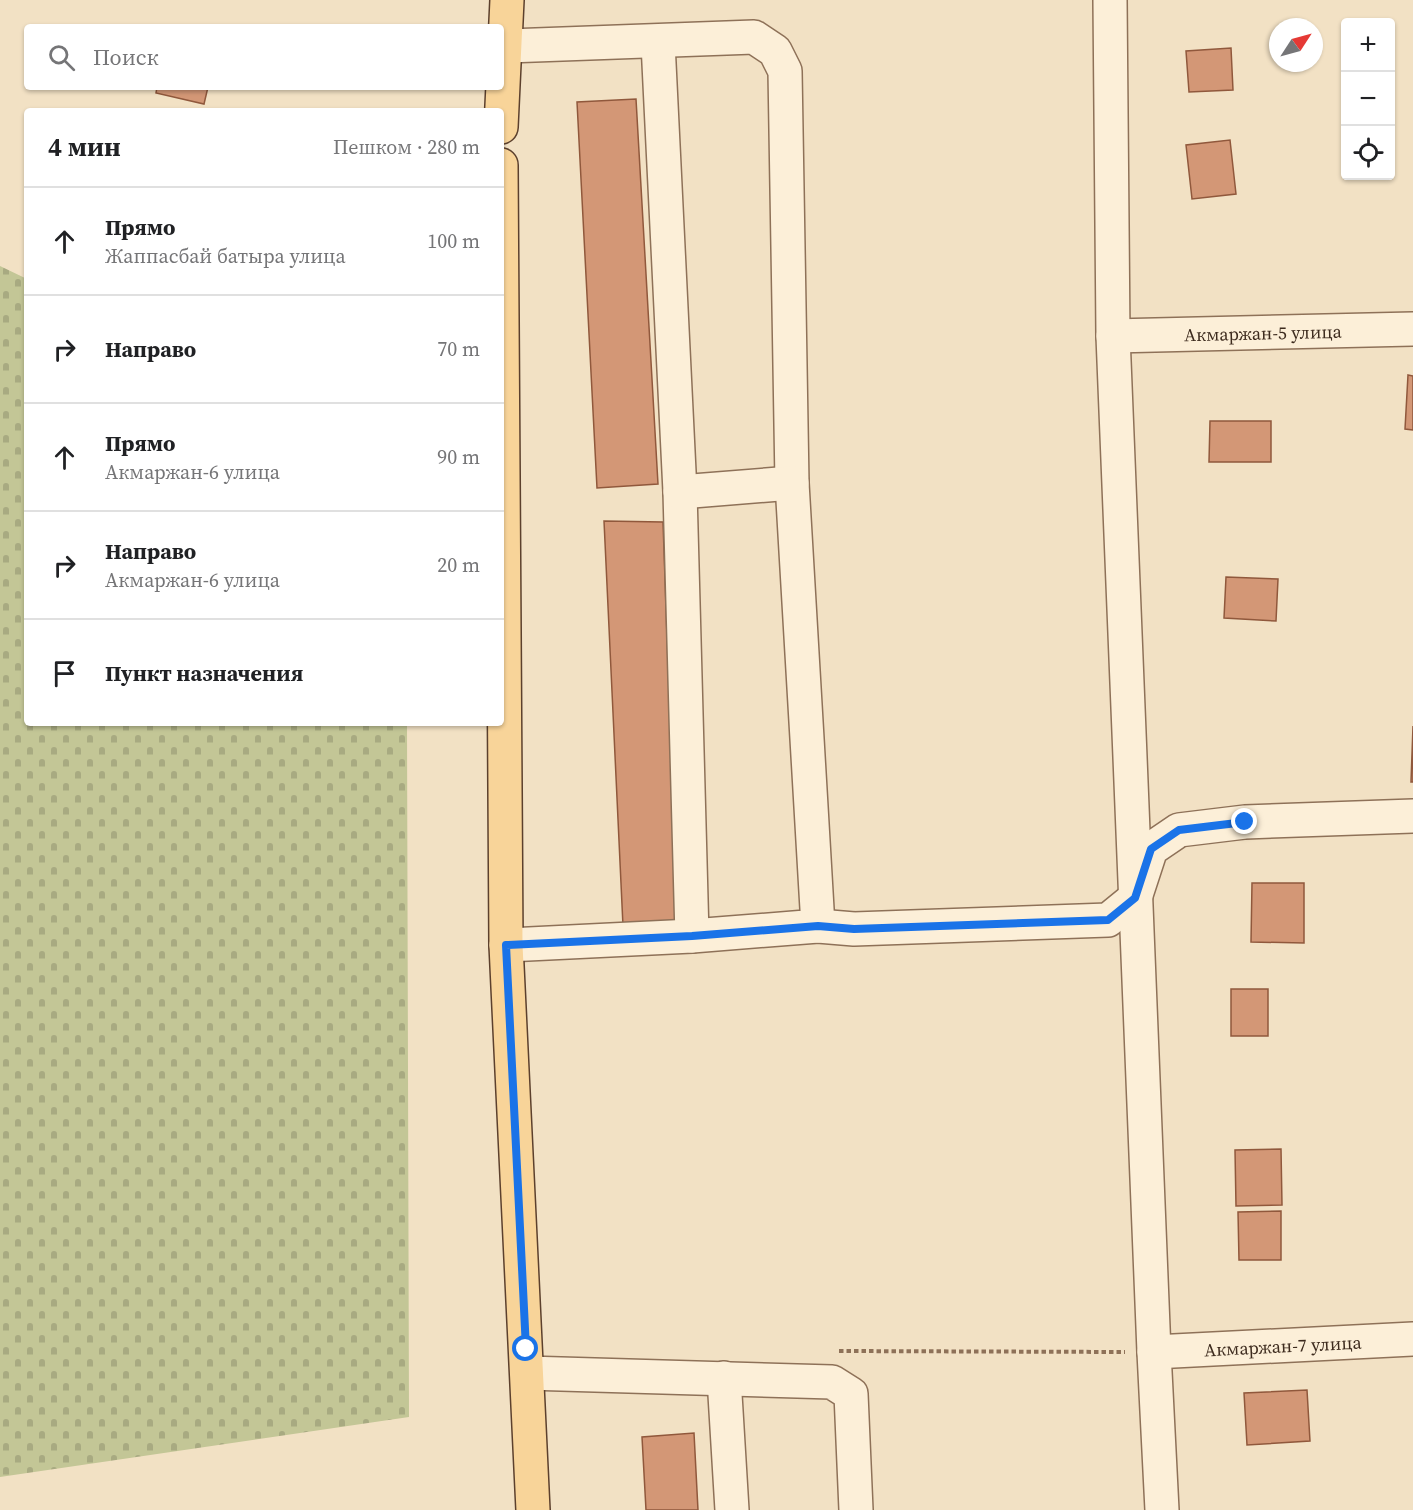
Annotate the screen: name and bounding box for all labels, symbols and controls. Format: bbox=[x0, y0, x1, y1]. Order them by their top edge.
north arrow bbox=[1269, 18, 1323, 72]
map controls bbox=[1341, 18, 1395, 180]
button: + bbox=[1341, 18, 1395, 72]
search box bbox=[24, 24, 504, 90]
icon: search bbox=[45, 41, 78, 74]
text: Поиск bbox=[93, 42, 159, 72]
button: − bbox=[1341, 72, 1395, 126]
button: locate bbox=[1341, 126, 1395, 180]
text: 4 мин bbox=[48, 129, 121, 165]
text: Пешком · 280 m bbox=[333, 133, 480, 161]
text: Прямо bbox=[105, 212, 175, 242]
icon: ahead bbox=[48, 225, 81, 258]
text: 100 m bbox=[427, 227, 480, 255]
text: Жаппасбай батыра улица bbox=[105, 242, 346, 270]
street label: Акмаржан-5 улица bbox=[1184, 318, 1343, 347]
icon: right bbox=[48, 333, 81, 366]
text: Направо bbox=[105, 334, 196, 364]
text: 70 m bbox=[437, 335, 480, 363]
text: Прямо bbox=[105, 428, 175, 458]
icon: ahead bbox=[48, 441, 81, 474]
text: 90 m bbox=[437, 443, 480, 471]
text: Акмаржан-6 улица bbox=[105, 458, 280, 486]
text: Направо bbox=[105, 536, 196, 566]
icon: right bbox=[48, 549, 81, 582]
text: 20 m bbox=[437, 551, 480, 579]
text: Акмаржан-6 улица bbox=[105, 566, 280, 594]
icon: arrive bbox=[48, 657, 81, 690]
text: Пункт назначения bbox=[105, 658, 303, 688]
route end bbox=[1231, 808, 1257, 834]
street label: Акмаржан-7 улица bbox=[1203, 1329, 1363, 1362]
route start bbox=[512, 1335, 538, 1361]

